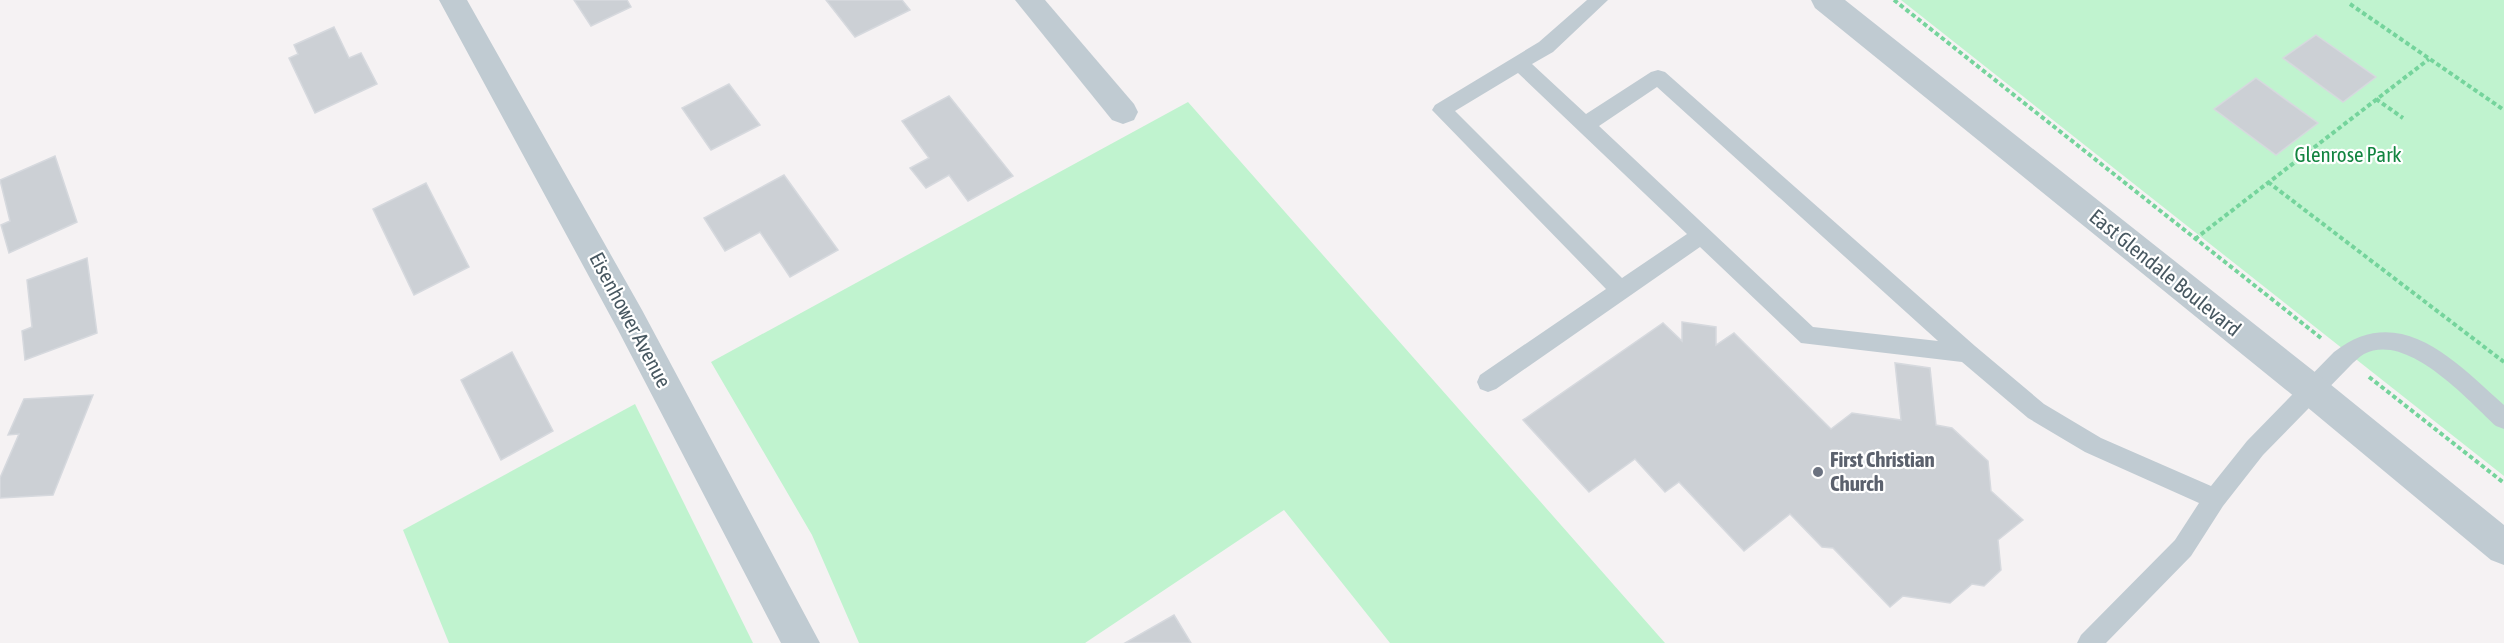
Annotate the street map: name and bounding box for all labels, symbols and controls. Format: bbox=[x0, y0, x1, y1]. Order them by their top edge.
park label: Glenrose Park bbox=[2294, 142, 2402, 166]
street label: East Glendale Boulevard bbox=[2085, 204, 2246, 341]
street label: Eisenhower Avenue bbox=[585, 248, 677, 391]
place label: First Christian Church bbox=[1830, 447, 1935, 495]
marker: First Christian Church bbox=[1811, 465, 1825, 479]

